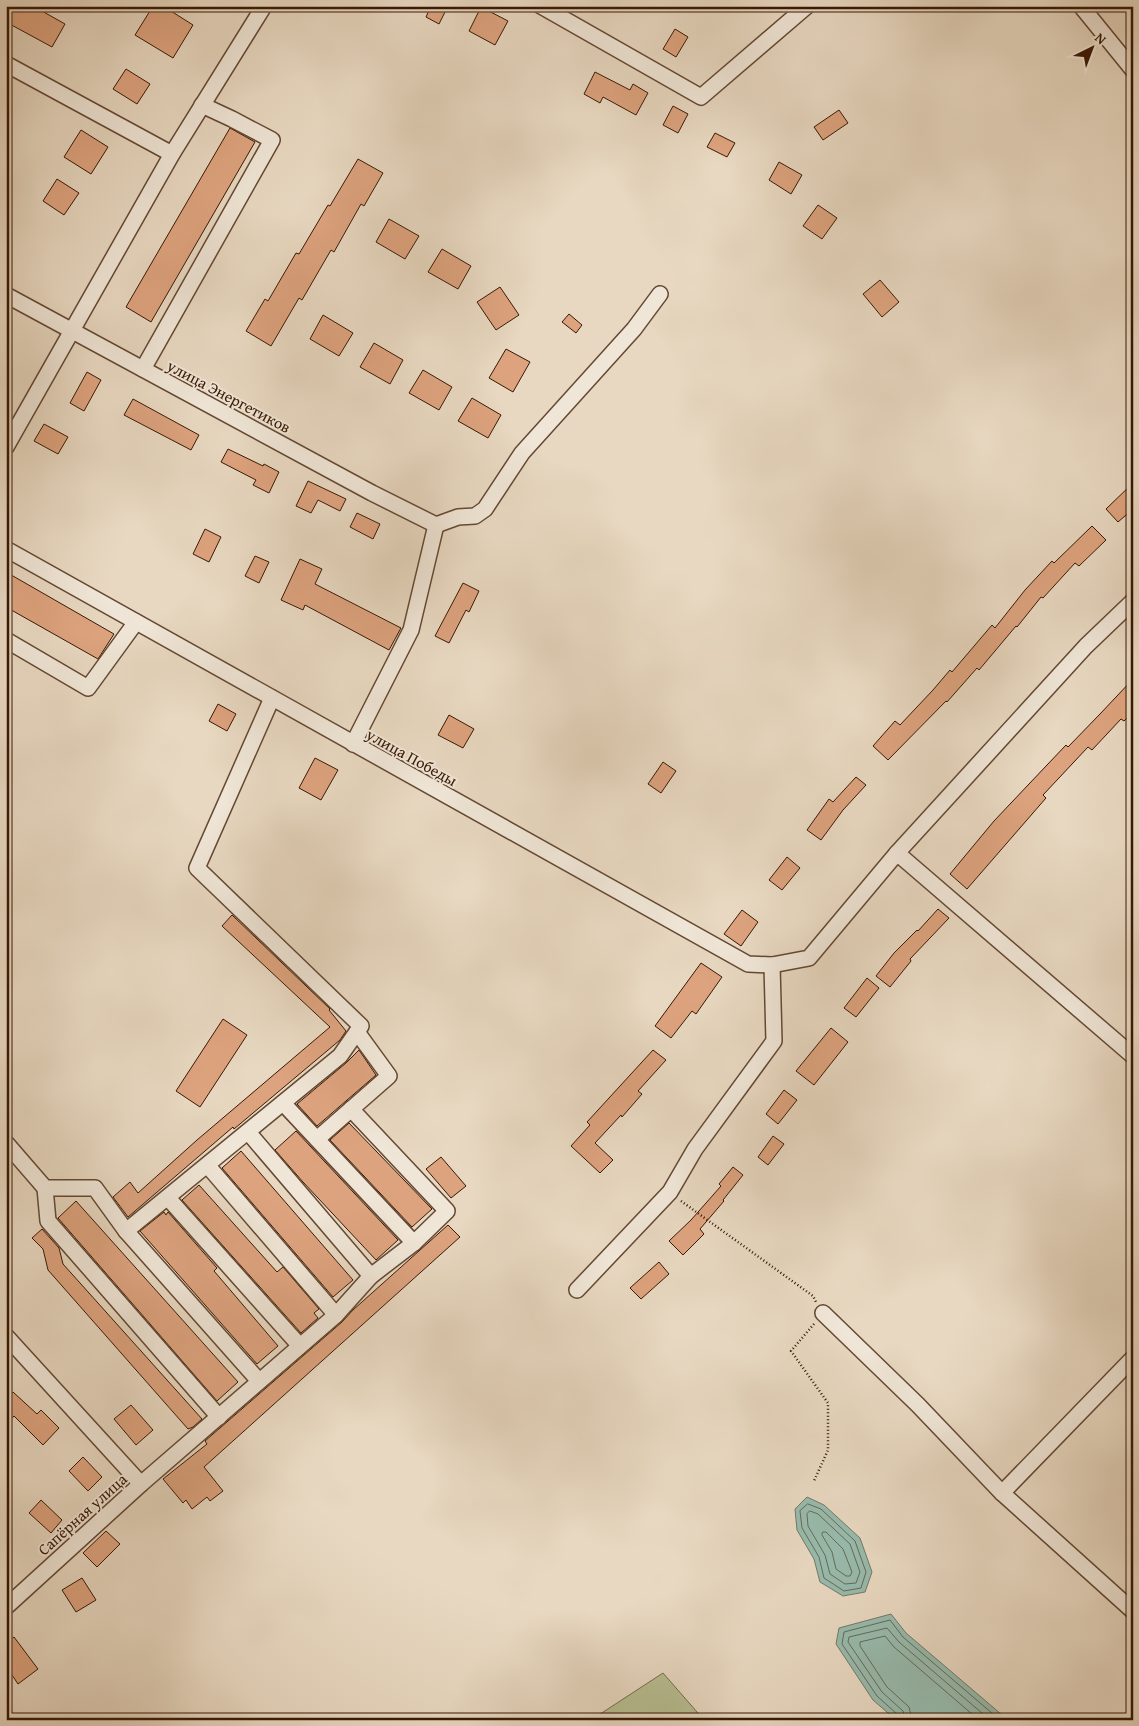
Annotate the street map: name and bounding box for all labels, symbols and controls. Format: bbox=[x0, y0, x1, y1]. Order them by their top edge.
north arrow bbox=[1066, 22, 1116, 72]
text: N bbox=[1091, 28, 1111, 49]
street label: улица Энергетиков bbox=[162, 353, 295, 439]
street label: улица Победы bbox=[361, 722, 462, 792]
street label: Сапёрная улица bbox=[32, 1467, 132, 1561]

